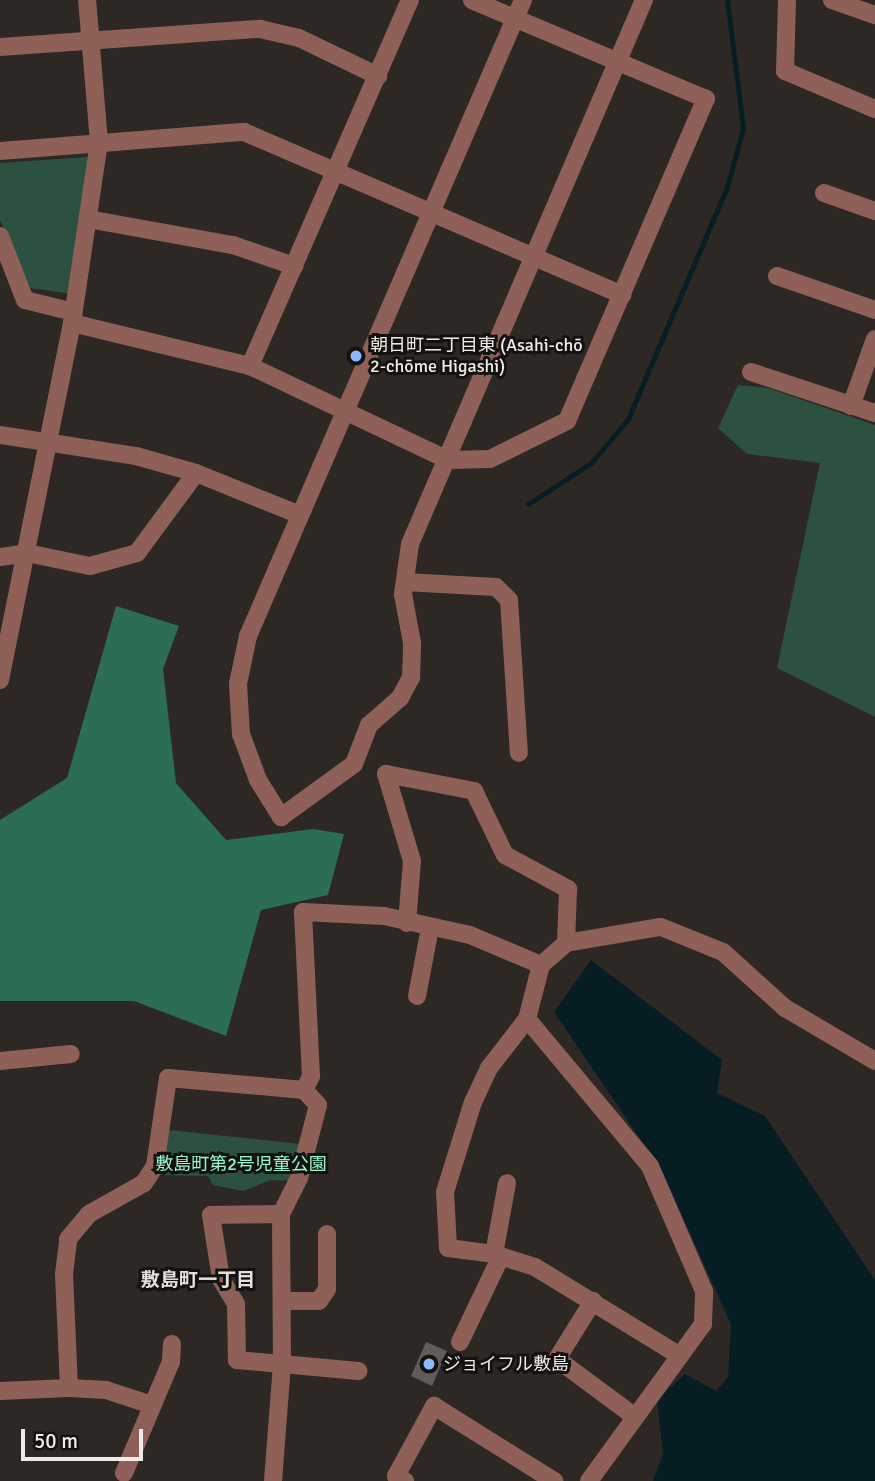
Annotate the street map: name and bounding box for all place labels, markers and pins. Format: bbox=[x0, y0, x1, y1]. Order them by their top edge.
place label: 朝日町二丁目東 (Asahi-chō 2-chōme Higashi) bbox=[370, 335, 583, 378]
marker: 朝日町二丁目東 (Asahi-chō 2-chōme Higashi) bbox=[348, 348, 364, 364]
place label: ジョイフル敷島 bbox=[443, 1353, 569, 1375]
marker: ジョイフル敷島 bbox=[421, 1356, 437, 1372]

